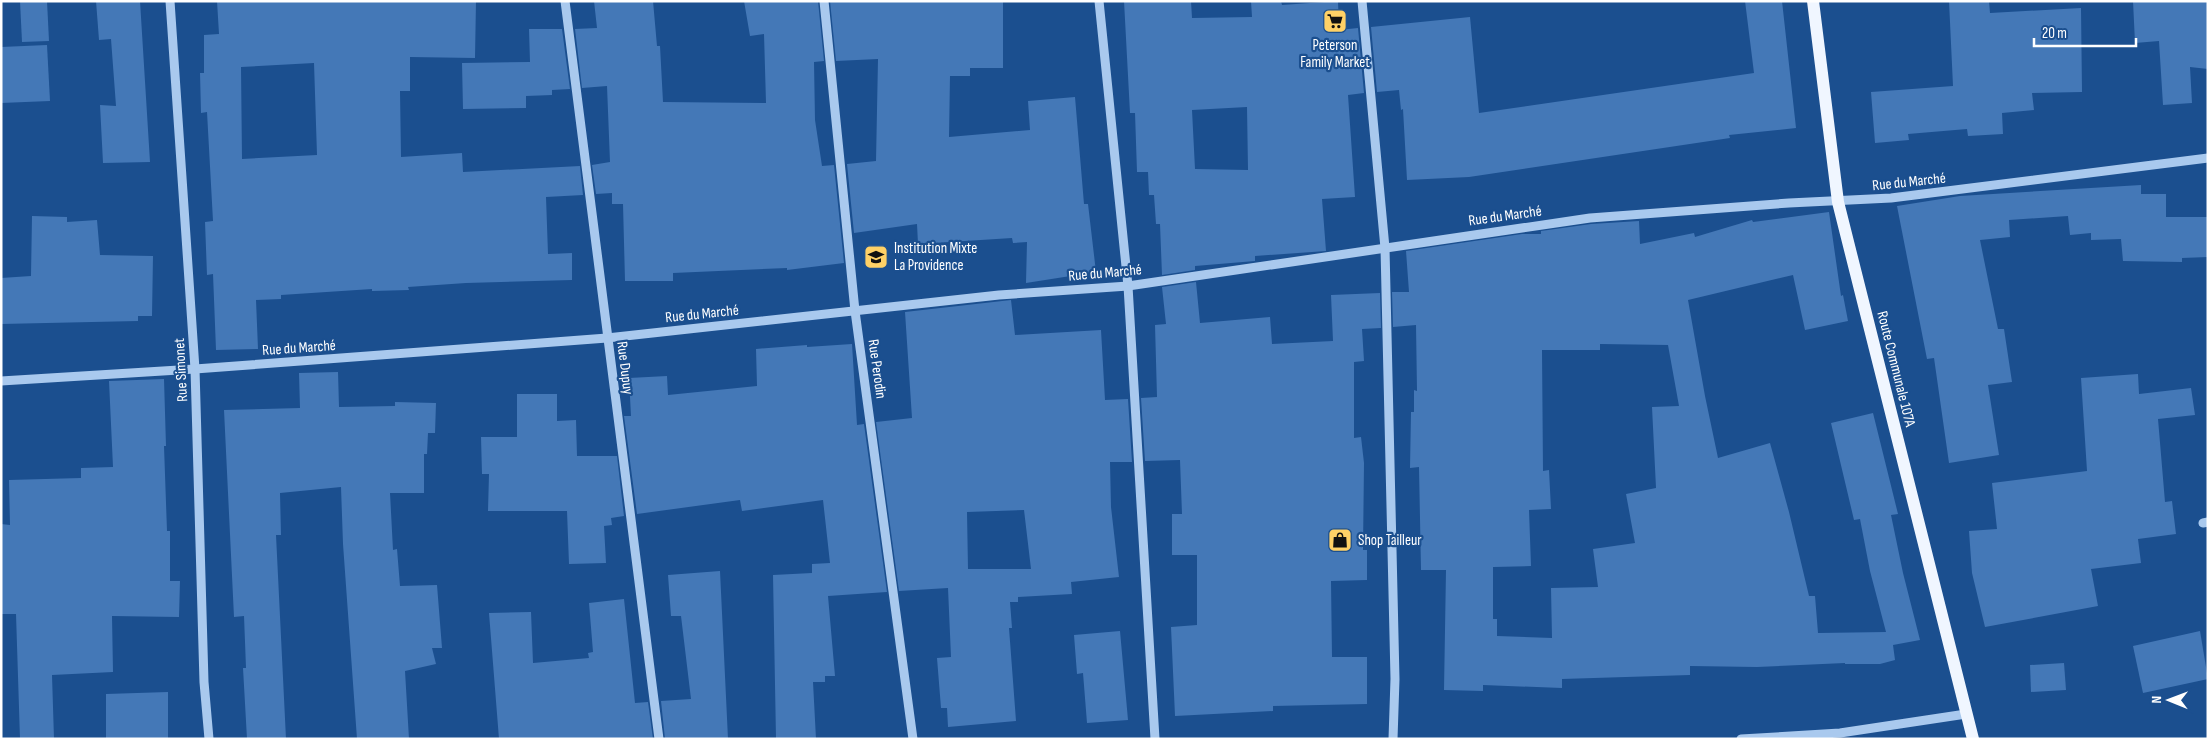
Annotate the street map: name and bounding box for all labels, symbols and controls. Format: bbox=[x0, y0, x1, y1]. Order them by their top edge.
supermarket icon: Peterson Family Market bbox=[1322, 8, 1348, 34]
scale bar bbox=[2034, 15, 2136, 47]
text: 20 m bbox=[2042, 24, 2067, 43]
place label: Peterson Family Market bbox=[1300, 36, 1370, 72]
street label: Rue du Marché bbox=[1871, 169, 1947, 195]
street label: Rue du Marché bbox=[1467, 201, 1543, 231]
place label: Institution Mixte La Providence bbox=[894, 239, 977, 275]
school or university icon: Institution Mixte La Providence bbox=[863, 244, 889, 270]
street label: Rue du Marché bbox=[1067, 260, 1143, 286]
street label: Rue du Marché bbox=[664, 301, 740, 327]
street label: Route Communale 107A bbox=[1872, 309, 1920, 429]
street label: Rue du Marché bbox=[262, 336, 336, 360]
street label: Rue Simonet bbox=[170, 337, 192, 402]
street label: Rue Perodin bbox=[863, 338, 891, 400]
street label: Rue Dupuy bbox=[612, 340, 638, 396]
shop icon: Shop Tailleur bbox=[1327, 527, 1353, 553]
place label: Shop Tailleur bbox=[1358, 531, 1422, 550]
north arrow bbox=[2144, 675, 2194, 725]
text: N bbox=[2148, 696, 2165, 704]

